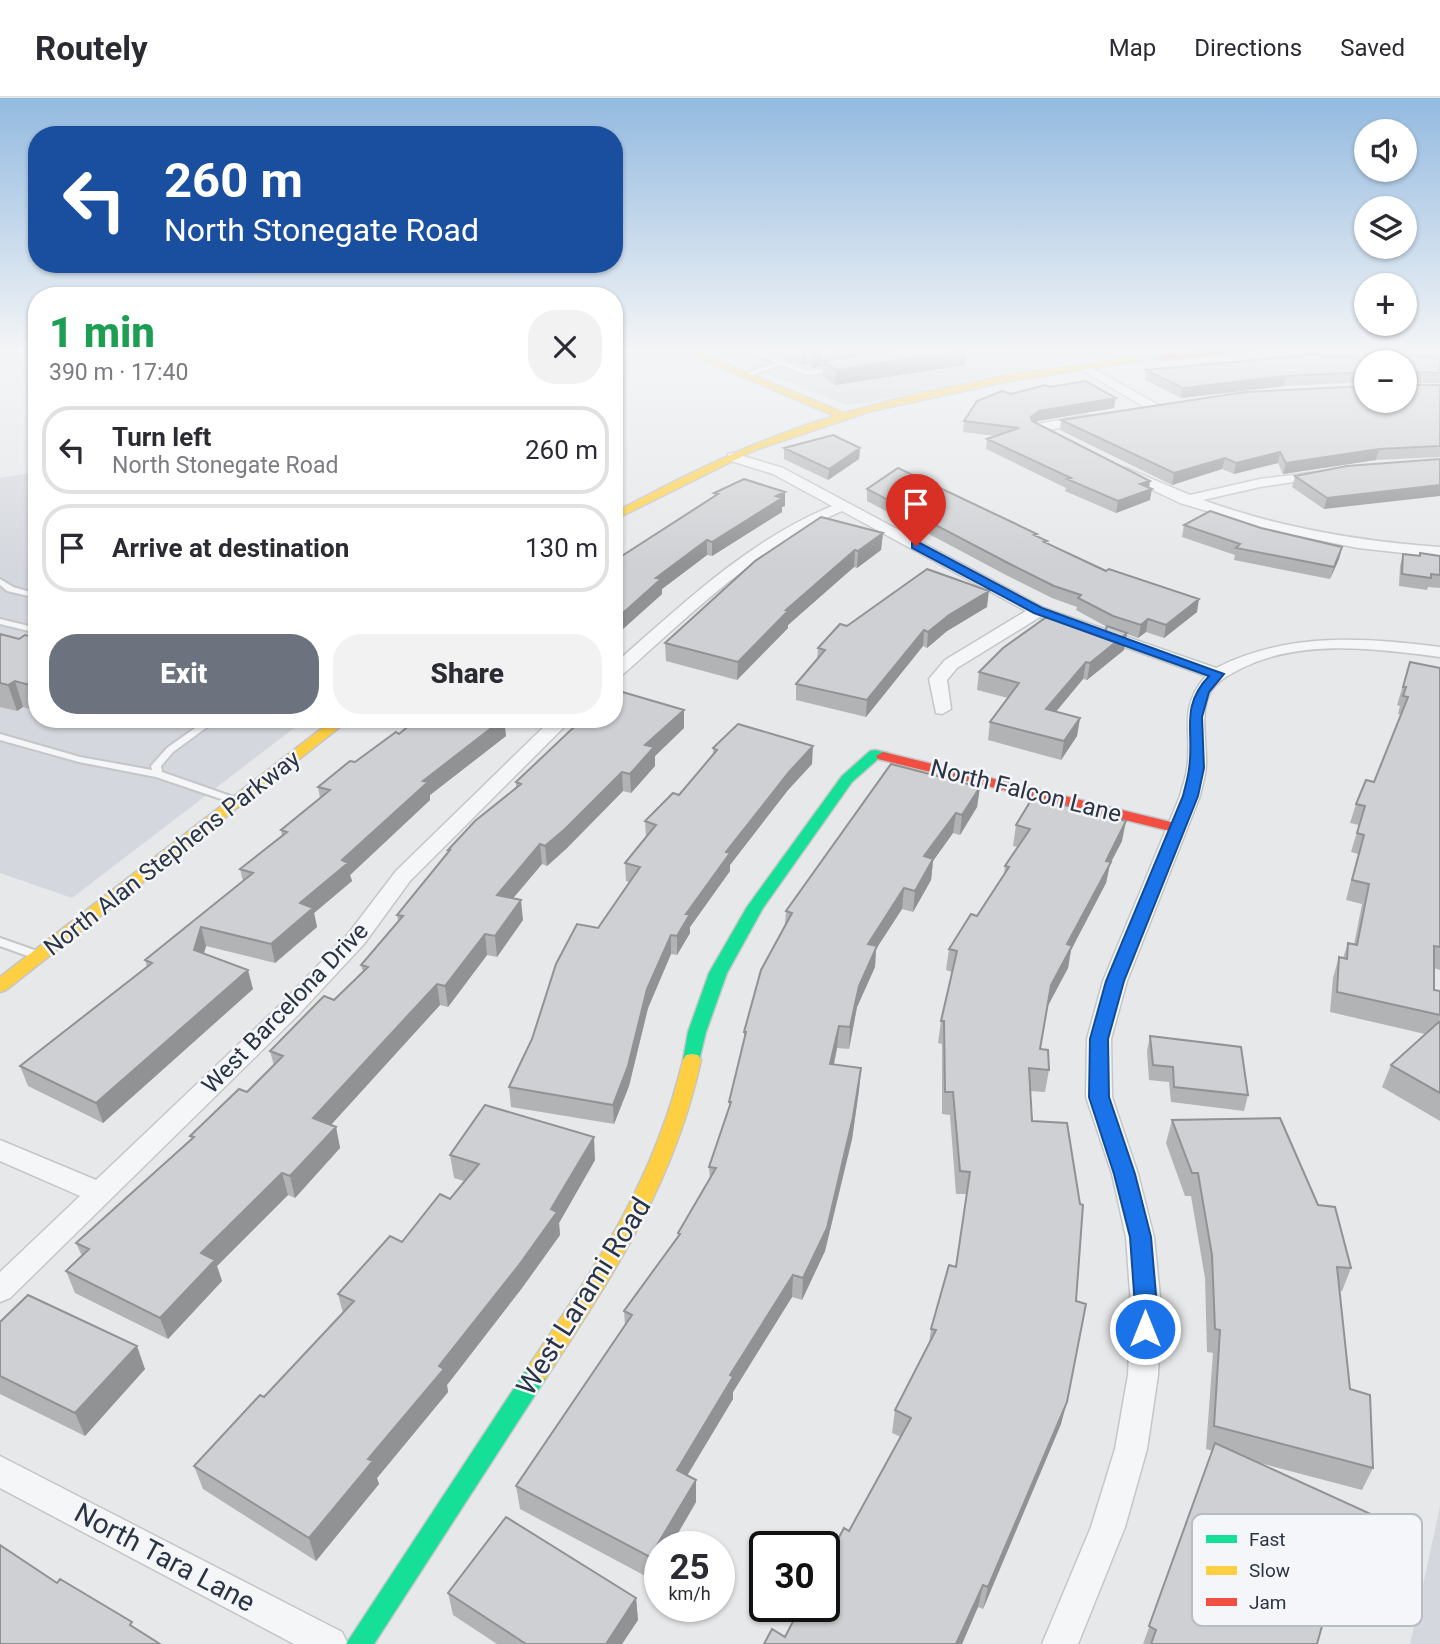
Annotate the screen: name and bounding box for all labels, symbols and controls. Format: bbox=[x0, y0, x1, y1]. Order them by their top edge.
text: Routely bbox=[35, 29, 148, 68]
text: Map bbox=[1109, 34, 1156, 62]
text: Directions bbox=[1194, 34, 1302, 62]
text: Saved bbox=[1340, 34, 1405, 62]
map controls bbox=[1354, 119, 1417, 413]
button: sound bbox=[1354, 119, 1417, 182]
text: 260 m bbox=[164, 152, 303, 209]
icon: left bbox=[49, 154, 140, 245]
button: layers bbox=[1354, 196, 1417, 259]
text: North Stonegate Road bbox=[164, 211, 479, 249]
button: + bbox=[1354, 273, 1417, 336]
text: 1 min bbox=[49, 308, 155, 357]
button: close bbox=[528, 310, 602, 384]
button: − bbox=[1354, 350, 1417, 413]
text: 390 m · 17:40 bbox=[49, 359, 188, 386]
text: Turn left bbox=[112, 422, 211, 452]
icon: left bbox=[53, 431, 91, 469]
text: 260 m bbox=[525, 435, 598, 465]
text: North Stonegate Road bbox=[112, 452, 338, 479]
pin bbox=[886, 474, 946, 546]
icon: arrive bbox=[897, 485, 935, 523]
icon: arrive bbox=[53, 529, 91, 567]
text: Arrive at destination bbox=[112, 533, 349, 563]
text: 130 m bbox=[525, 533, 598, 563]
button: Exit bbox=[49, 634, 319, 714]
button: Share bbox=[333, 634, 602, 714]
street label: North Alan Stephens Parkway bbox=[39, 744, 306, 962]
street label: North Falcon Lane bbox=[928, 754, 1124, 828]
street label: West Barcelona Drive bbox=[196, 917, 374, 1099]
street label: West Larami Road bbox=[509, 1191, 658, 1401]
position arrow bbox=[1108, 1292, 1182, 1366]
street label: North Tara Lane bbox=[69, 1496, 260, 1619]
legend bbox=[1192, 1514, 1422, 1626]
text: Fast bbox=[1249, 1528, 1286, 1551]
speed limit sign: 30 bbox=[749, 1531, 840, 1622]
text: 25 bbox=[669, 1547, 710, 1588]
text: Slow bbox=[1249, 1559, 1290, 1582]
text: km/h bbox=[668, 1583, 711, 1604]
text: Jam bbox=[1249, 1591, 1286, 1614]

